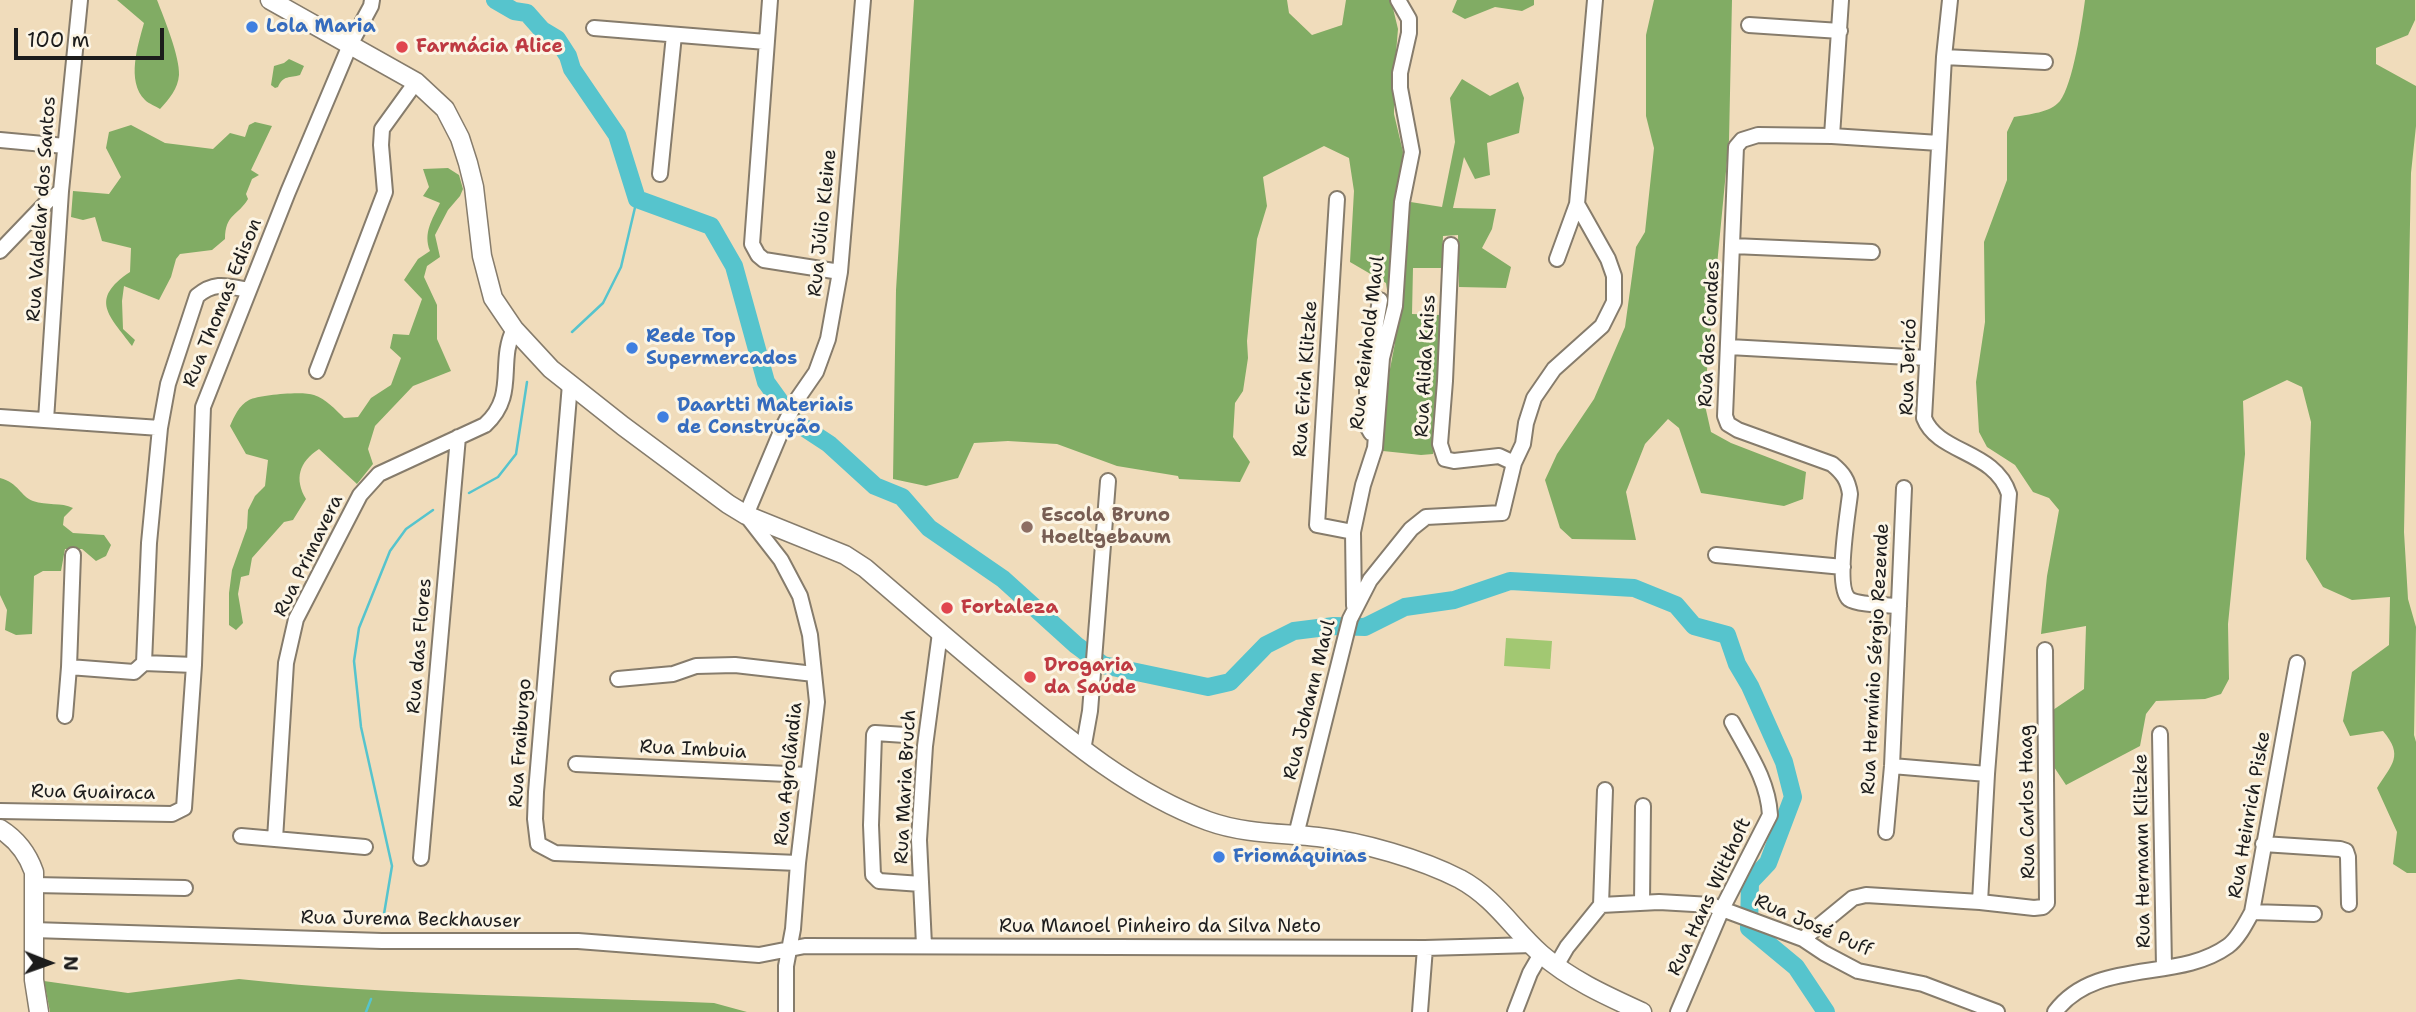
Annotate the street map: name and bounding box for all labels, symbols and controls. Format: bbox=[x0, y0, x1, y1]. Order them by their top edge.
scale bar bbox=[18, 14, 168, 58]
place label: Lola Maria bbox=[266, 16, 376, 38]
marker: Lola Maria bbox=[244, 19, 260, 35]
text: 100 m bbox=[27, 26, 90, 54]
place label: Farmácia Alice bbox=[416, 36, 563, 58]
marker: Farmácia Alice bbox=[394, 39, 410, 55]
street label: Rua Valdelar dos Santos bbox=[23, 95, 61, 323]
street label: Rua Júlio Kleine bbox=[804, 148, 842, 298]
street label: Rua Thomas Edison bbox=[179, 215, 267, 391]
street label: Rua Reinhold Maul bbox=[1346, 255, 1390, 431]
street label: Rua dos Condes bbox=[1695, 260, 1725, 408]
street label: Rua Alida Kniss bbox=[1411, 294, 1441, 438]
street label: Rua Erich Klitzke bbox=[1289, 300, 1323, 458]
street label: Rua Jericó bbox=[1896, 318, 1922, 416]
place label: Rede Top Supermercados bbox=[646, 326, 797, 370]
marker: Rede Top Supermercados bbox=[624, 340, 640, 356]
place label: Daartti Materiais de Construção bbox=[677, 395, 853, 439]
marker: Daartti Materiais de Construção bbox=[655, 409, 671, 425]
street label: Rua Primavera bbox=[270, 491, 348, 621]
place label: Escola Bruno Hoeltgebaum bbox=[1041, 505, 1171, 549]
marker: Escola Bruno Hoeltgebaum bbox=[1019, 519, 1035, 535]
street label: Rua Hermínio Sérgio Rezende bbox=[1857, 523, 1895, 795]
street label: Rua das Flores bbox=[403, 577, 437, 715]
place label: Fortaleza bbox=[961, 597, 1058, 619]
marker: Fortaleza bbox=[939, 600, 955, 616]
street label: Rua Johann Maul bbox=[1279, 618, 1341, 782]
place label: Drogaria da Saúde bbox=[1044, 655, 1136, 699]
marker: Drogaria da Saúde bbox=[1022, 669, 1038, 685]
street label: Rua Fraiburgo bbox=[505, 678, 537, 808]
street label: Rua Agrolândia bbox=[770, 701, 808, 847]
street label: Rua Maria Bruch bbox=[891, 709, 921, 865]
street label: Rua Carlos Haag bbox=[2015, 725, 2041, 879]
street label: Rua Heinrich Piske bbox=[2224, 730, 2276, 900]
street label: Rua Imbuia bbox=[639, 736, 747, 764]
street label: Rua Hermann Klitzke bbox=[2130, 753, 2156, 949]
street label: Rua Guairaca bbox=[31, 781, 155, 805]
street label: Rua Hans Witthoft bbox=[1663, 814, 1757, 980]
place label: Friomáquinas bbox=[1233, 846, 1367, 868]
marker: Friomáquinas bbox=[1211, 849, 1227, 865]
street label: Rua José Puff bbox=[1751, 890, 1875, 962]
street label: Rua Jurema Beckhauser bbox=[300, 907, 522, 933]
street label: Rua Manoel Pinheiro da Silva Neto bbox=[999, 916, 1321, 938]
north arrow bbox=[14, 928, 84, 998]
text: N bbox=[58, 956, 83, 971]

